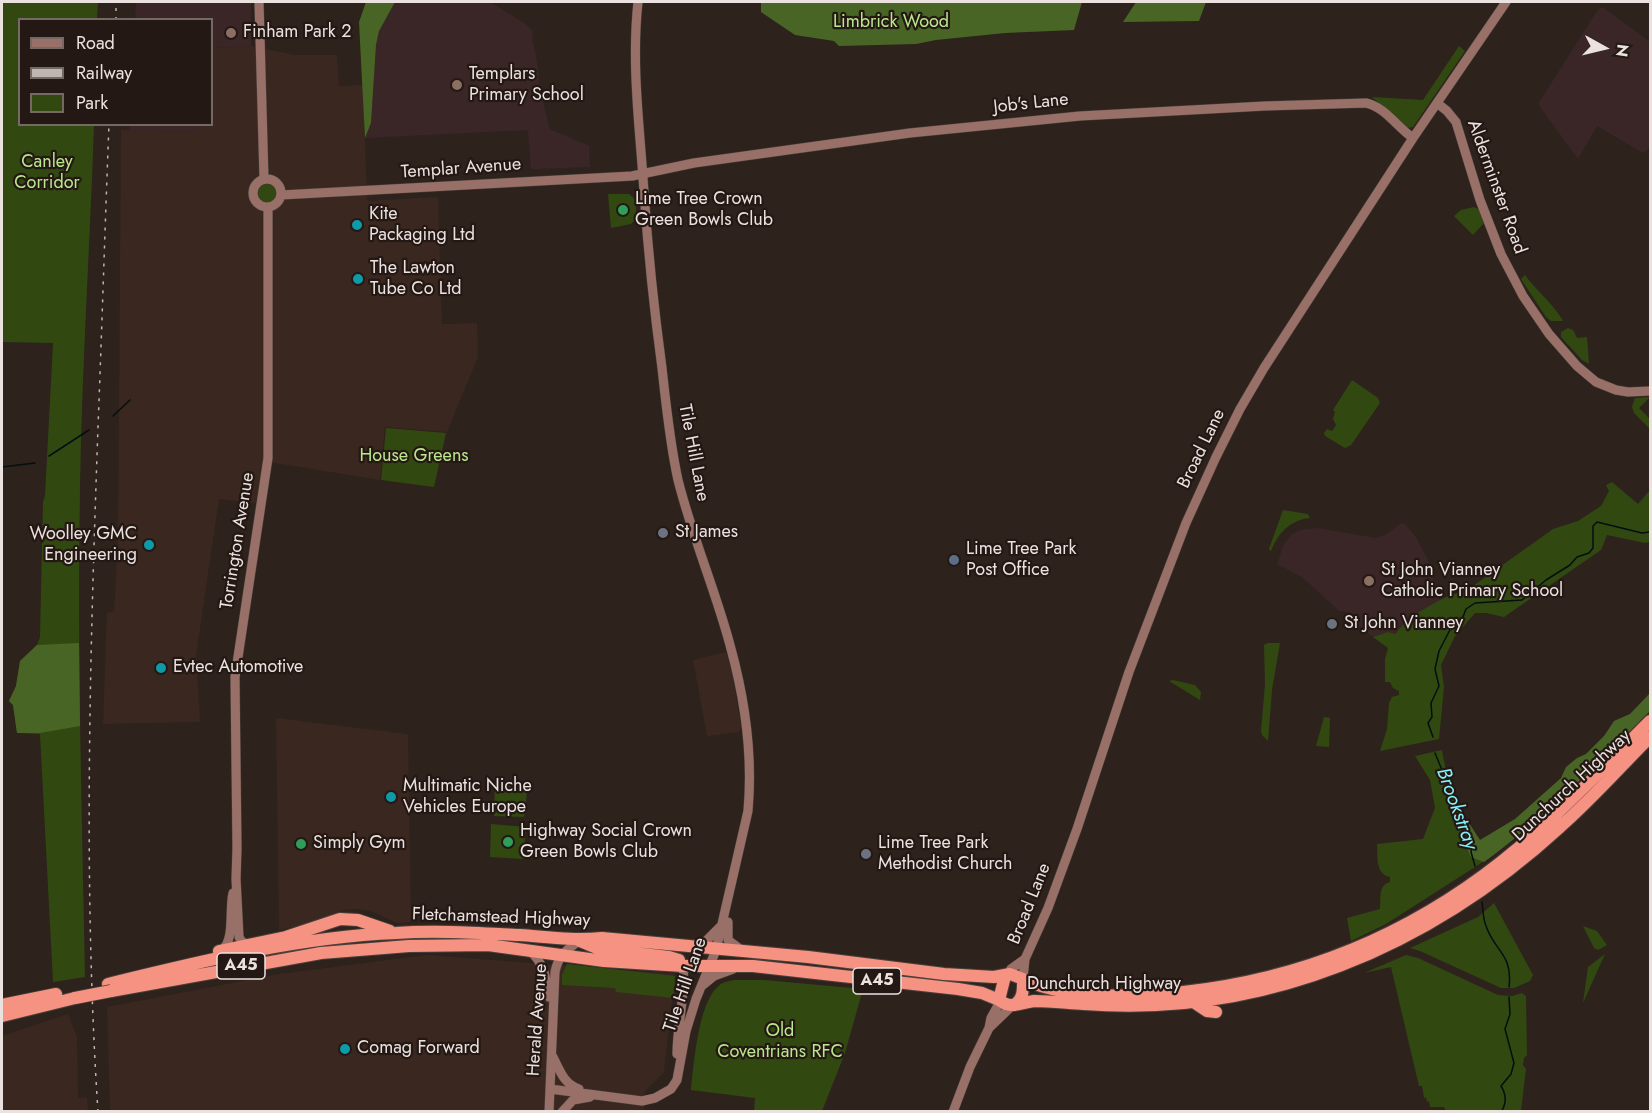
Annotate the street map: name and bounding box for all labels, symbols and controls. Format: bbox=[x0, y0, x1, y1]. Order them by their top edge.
park label: Limbrick Wood bbox=[833, 12, 949, 34]
legend bbox=[18, 18, 213, 126]
north arrow bbox=[1574, 18, 1634, 78]
place label: Finham Park 2 bbox=[243, 22, 351, 44]
marker: Finham Park 2 bbox=[224, 26, 238, 40]
text: Road bbox=[76, 30, 115, 56]
text: N bbox=[1610, 43, 1635, 58]
text: Railway bbox=[76, 60, 132, 86]
place label: Templars Primary School bbox=[469, 64, 584, 106]
marker: Templars Primary School bbox=[450, 78, 464, 92]
street label: Job's Lane bbox=[992, 89, 1070, 119]
text: Park bbox=[76, 90, 108, 116]
street label: Alderminster Road bbox=[1462, 117, 1530, 257]
park label: Canley Corridor bbox=[14, 152, 80, 195]
street label: Templar Avenue bbox=[400, 154, 522, 184]
place label: Lime Tree Crown Green Bowls Club bbox=[635, 189, 773, 232]
marker: Lime Tree Crown Green Bowls Club bbox=[616, 203, 630, 217]
place label: Kite Packaging Ltd bbox=[369, 204, 475, 246]
marker: Kite Packaging Ltd bbox=[350, 218, 364, 232]
place label: The Lawton Tube Co Ltd bbox=[370, 258, 462, 300]
marker: The Lawton Tube Co Ltd bbox=[351, 272, 365, 286]
street label: Tile Hill Lane bbox=[673, 403, 713, 503]
street label: Broad Lane bbox=[1174, 406, 1230, 492]
park label: House Greens bbox=[359, 446, 469, 468]
street label: Torrington Avenue bbox=[217, 471, 259, 611]
place label: St James bbox=[675, 522, 738, 544]
place label: Woolley GMC Engineering bbox=[30, 524, 137, 566]
marker: St James bbox=[656, 526, 670, 540]
marker: Woolley GMC Engineering bbox=[142, 538, 156, 552]
place label: Lime Tree Park Post Office bbox=[966, 539, 1076, 582]
marker: Lime Tree Park Post Office bbox=[947, 553, 961, 567]
place label: St John Vianney Catholic Primary School bbox=[1381, 560, 1563, 602]
marker: St John Vianney Catholic Primary School bbox=[1362, 574, 1376, 588]
place label: St John Vianney bbox=[1344, 613, 1463, 635]
marker: St John Vianney bbox=[1325, 617, 1339, 631]
place label: Evtec Automotive bbox=[173, 657, 303, 679]
marker: Evtec Automotive bbox=[154, 661, 168, 675]
street label: Dunchurch Highway bbox=[1508, 726, 1636, 846]
water label: Brookstray bbox=[1430, 765, 1482, 853]
place label: Multimatic Niche Vehicles Europe bbox=[403, 776, 532, 818]
marker: Multimatic Niche Vehicles Europe bbox=[384, 790, 398, 804]
place label: Highway Social Crown Green Bowls Club bbox=[520, 821, 692, 864]
place label: Simply Gym bbox=[313, 833, 405, 855]
place label: Lime Tree Park Methodist Church bbox=[878, 833, 1013, 876]
marker: Highway Social Crown Green Bowls Club bbox=[501, 835, 515, 849]
marker: Simply Gym bbox=[294, 837, 308, 851]
marker: Lime Tree Park Methodist Church bbox=[859, 847, 873, 861]
street label: Broad Lane bbox=[1004, 860, 1056, 948]
street label: Fletchamstead Highway bbox=[411, 904, 591, 932]
street label: Tile Hill Lane bbox=[660, 935, 712, 1035]
road number: A45 bbox=[217, 953, 265, 979]
street label: Herald Avenue bbox=[523, 963, 553, 1077]
road number: A45 bbox=[853, 968, 901, 994]
street label: Dunchurch Highway bbox=[1027, 974, 1181, 996]
park label: Old Coventrians RFC bbox=[717, 1021, 843, 1064]
place label: Comag Forward bbox=[357, 1038, 480, 1060]
marker: Comag Forward bbox=[338, 1042, 352, 1056]

